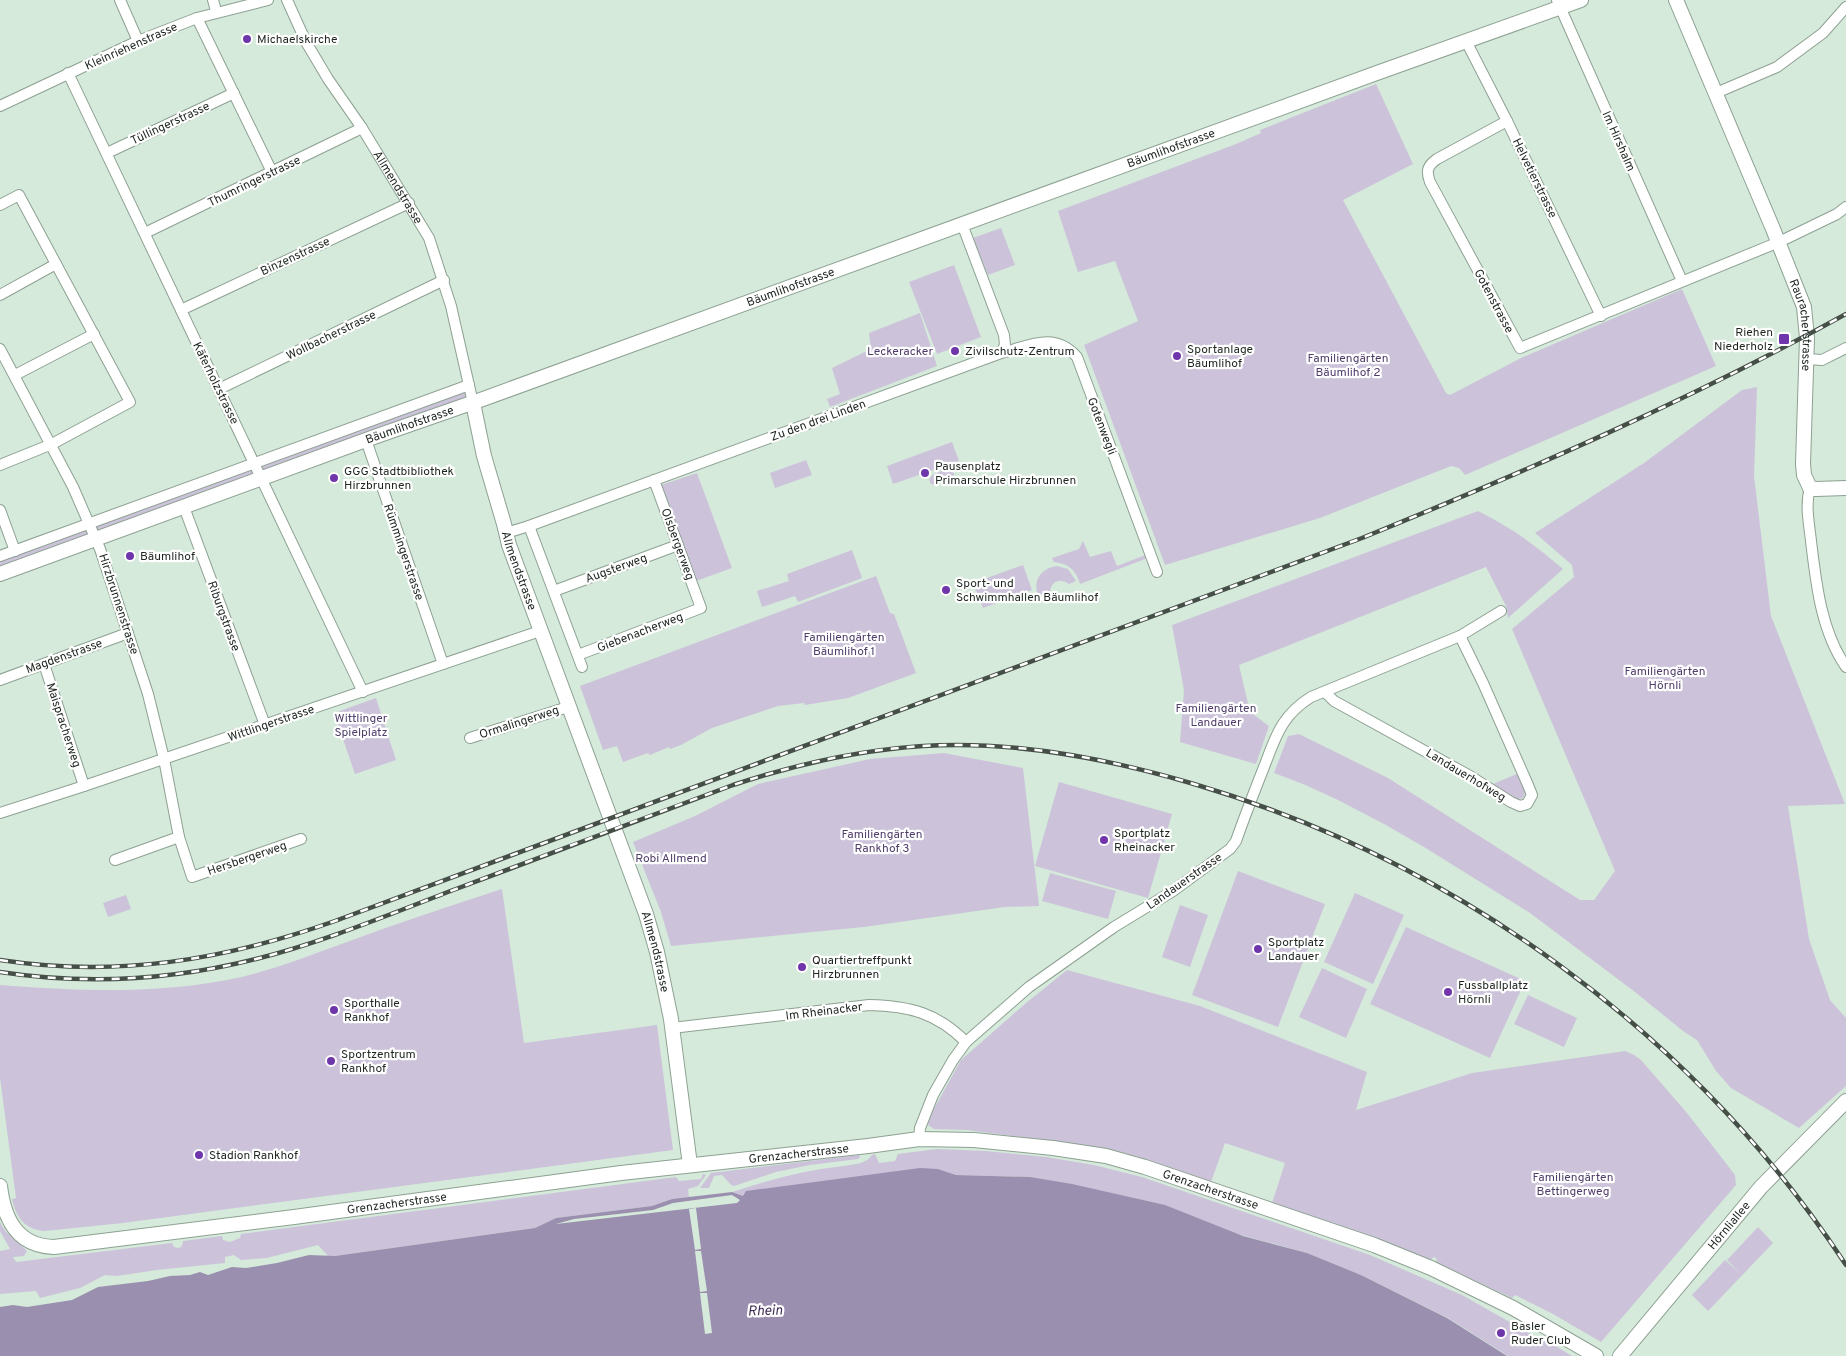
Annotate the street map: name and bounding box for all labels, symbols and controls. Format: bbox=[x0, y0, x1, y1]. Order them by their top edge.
street label: Kleinriehenstrasse bbox=[83, 19, 180, 75]
place label: Michaelskirche bbox=[257, 32, 337, 48]
marker: Michaelskirche bbox=[241, 33, 253, 45]
street label: Tüllingerstrasse bbox=[128, 99, 212, 149]
street label: Im Hirshalm bbox=[1598, 109, 1638, 174]
street label: Bäumlihofstrasse bbox=[1125, 126, 1218, 172]
street label: Helvetierstrasse bbox=[1508, 136, 1560, 221]
street label: Allmendstrasse bbox=[369, 148, 426, 227]
street label: Thumringerstrasse bbox=[205, 153, 303, 211]
street label: Binzenstrasse bbox=[258, 234, 333, 280]
street label: Bäumlihofstrasse bbox=[745, 264, 837, 311]
street label: Gotenstrasse bbox=[1470, 267, 1517, 336]
street label: Rauracherstrasse bbox=[1785, 277, 1814, 371]
street label: Wollbacherstrasse bbox=[284, 307, 379, 365]
place label: Riehen Niederholz bbox=[1714, 325, 1773, 355]
marker: Riehen Niederholz bbox=[1777, 332, 1791, 346]
street label: Käferholzstrasse bbox=[188, 340, 242, 427]
place label: Sportanlage Bäumlihof bbox=[1187, 342, 1253, 372]
park label: Leckeracker bbox=[867, 344, 933, 360]
place label: Zivilschutz-Zentrum bbox=[965, 344, 1075, 360]
marker: Zivilschutz-Zentrum bbox=[949, 345, 961, 357]
marker: Sportanlage Bäumlihof bbox=[1171, 350, 1183, 362]
park label: Familiengärten Bäumlihof 2 bbox=[1308, 351, 1388, 381]
street label: Gotenwegli bbox=[1083, 395, 1119, 457]
street label: Zu den drei Linden bbox=[768, 396, 868, 446]
street label: Bäumlihofstrasse bbox=[364, 403, 456, 448]
place label: Pausenplatz Primarschule Hirzbrunnen bbox=[935, 459, 1076, 489]
place label: GGG Stadtbibliothek Hirzbrunnen bbox=[344, 464, 454, 494]
marker: Pausenplatz Primarschule Hirzbrunnen bbox=[919, 467, 931, 479]
marker: GGG Stadtbibliothek Hirzbrunnen bbox=[328, 472, 340, 484]
street label: Rümmingerstrasse bbox=[379, 502, 427, 603]
street label: Olsbergerweg bbox=[657, 506, 697, 582]
street label: Allmendstrasse bbox=[497, 530, 540, 613]
place label: Bäumlihof bbox=[140, 549, 195, 565]
marker: Bäumlihof bbox=[124, 550, 136, 562]
street label: Augsterweg bbox=[583, 550, 649, 588]
street label: Hirzbrunnenstrasse bbox=[94, 552, 142, 657]
place label: Sport- und Schwimmhallen Bäumlihof bbox=[956, 576, 1098, 606]
street label: Riburgstrasse bbox=[203, 579, 243, 654]
marker: Sport- und Schwimmhallen Bäumlihof bbox=[940, 584, 952, 596]
street label: Giebenacherweg bbox=[595, 609, 686, 657]
park label: Familiengärten Bäumlihof 1 bbox=[804, 630, 884, 660]
street label: Magdenstrasse bbox=[24, 636, 105, 678]
park label: Familiengärten Hörnli bbox=[1625, 664, 1705, 694]
street label: Maispracherweg bbox=[42, 681, 84, 770]
park label: Familiengärten Landauer bbox=[1176, 701, 1256, 731]
street label: Wittlingerstrasse bbox=[226, 702, 317, 746]
street label: Ormalingerweg bbox=[477, 703, 561, 743]
park label: Wittlinger Spielplatz bbox=[334, 711, 388, 741]
street label: Landauerhofweg bbox=[1422, 746, 1508, 806]
place label: Sportplatz Rheinacker bbox=[1114, 826, 1175, 856]
park label: Familiengärten Rankhof 3 bbox=[842, 827, 922, 857]
marker: Sportplatz Rheinacker bbox=[1098, 834, 1110, 846]
street label: Hersbergerweg bbox=[206, 838, 289, 880]
street label: Landauerstrasse bbox=[1144, 850, 1226, 914]
park label: Robi Allmend bbox=[635, 851, 707, 867]
street label: Allmendstrasse bbox=[637, 909, 672, 994]
place label: Sportplatz Landauer bbox=[1268, 935, 1324, 965]
marker: Sportplatz Landauer bbox=[1252, 943, 1264, 955]
place label: Quartiertreffpunkt Hirzbrunnen bbox=[812, 953, 912, 983]
marker: Quartiertreffpunkt Hirzbrunnen bbox=[796, 961, 808, 973]
place label: Fussballplatz Hörnli bbox=[1458, 978, 1528, 1008]
marker: Fussballplatz Hörnli bbox=[1442, 986, 1454, 998]
place label: Sporthalle Rankhof bbox=[344, 996, 400, 1026]
street label: Im Rheinacker bbox=[785, 999, 864, 1025]
marker: Sporthalle Rankhof bbox=[328, 1004, 340, 1016]
place label: Sportzentrum Rankhof bbox=[341, 1047, 416, 1077]
marker: Sportzentrum Rankhof bbox=[325, 1055, 337, 1067]
street label: Grenzacherstrasse bbox=[748, 1141, 850, 1168]
place label: Stadion Rankhof bbox=[209, 1148, 298, 1164]
marker: Stadion Rankhof bbox=[193, 1149, 205, 1161]
street label: Grenzacherstrasse bbox=[1160, 1166, 1260, 1214]
park label: Familiengärten Bettingerweg bbox=[1533, 1170, 1613, 1200]
street label: Grenzacherstrasse bbox=[346, 1190, 448, 1219]
street label: Hörnliallee bbox=[1705, 1198, 1755, 1254]
water label: Rhein bbox=[747, 1302, 783, 1321]
place label: Basler Ruder Club bbox=[1511, 1319, 1571, 1349]
marker: Basler Ruder Club bbox=[1495, 1327, 1507, 1339]

